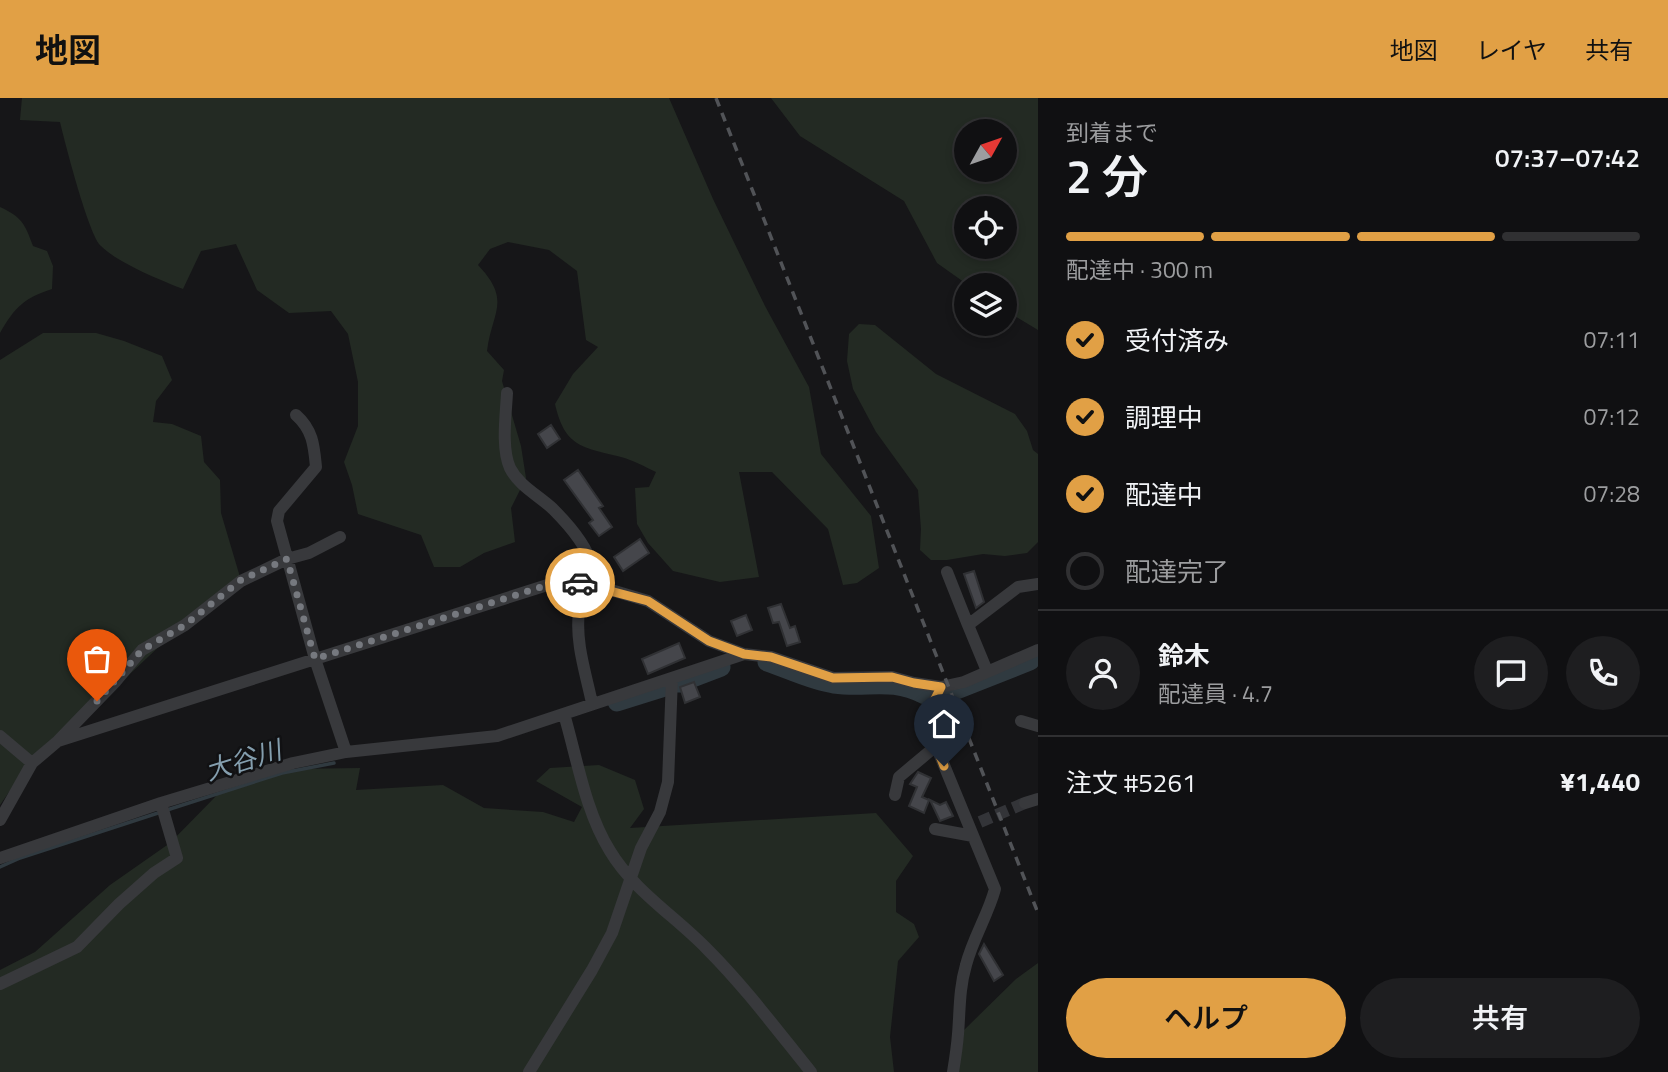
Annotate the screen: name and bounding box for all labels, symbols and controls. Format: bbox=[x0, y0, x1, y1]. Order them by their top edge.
text: 地図 bbox=[35, 25, 101, 75]
text: 地図 bbox=[1390, 32, 1438, 68]
text: レイヤ bbox=[1476, 32, 1547, 68]
text: 共有 bbox=[1585, 32, 1633, 68]
text: 到着まで bbox=[1066, 115, 1158, 150]
north arrow bbox=[954, 119, 1017, 182]
map controls bbox=[954, 119, 1017, 336]
text: 07:37–07:42 bbox=[1495, 138, 1640, 177]
text: 2 分 bbox=[1066, 141, 1148, 211]
button: locate bbox=[954, 196, 1017, 259]
text: 配達中 · 300 m bbox=[1066, 252, 1213, 287]
button: layers bbox=[954, 273, 1017, 336]
icon: check bbox=[1066, 321, 1104, 359]
text: 受付済み bbox=[1125, 321, 1229, 360]
text: 07:11 bbox=[1583, 322, 1640, 357]
icon: check bbox=[1066, 398, 1104, 436]
text: 調理中 bbox=[1125, 398, 1203, 437]
text: 07:12 bbox=[1583, 399, 1640, 434]
icon: check bbox=[1066, 475, 1104, 513]
text: 配達中 bbox=[1125, 475, 1203, 514]
text: 07:28 bbox=[1583, 476, 1640, 511]
courier bbox=[545, 548, 615, 618]
text: 配達完了 bbox=[1125, 552, 1229, 591]
icon: car bbox=[561, 564, 599, 602]
pin bbox=[67, 629, 127, 701]
button: person bbox=[1066, 636, 1140, 710]
text: 鈴木 bbox=[1158, 636, 1210, 675]
button: chat bbox=[1474, 636, 1548, 710]
button: phone bbox=[1566, 636, 1640, 710]
icon: bag bbox=[78, 640, 116, 678]
text: 配達員 · 4.7 bbox=[1158, 676, 1273, 711]
pin bbox=[914, 694, 974, 766]
icon: home bbox=[925, 705, 963, 743]
water label: 大谷川 bbox=[200, 729, 289, 790]
text: ¥1,440 bbox=[1560, 762, 1640, 801]
text: 注文 #5261 bbox=[1066, 763, 1197, 802]
button: ヘルプ bbox=[1066, 978, 1346, 1058]
button: 共有 bbox=[1360, 978, 1640, 1058]

